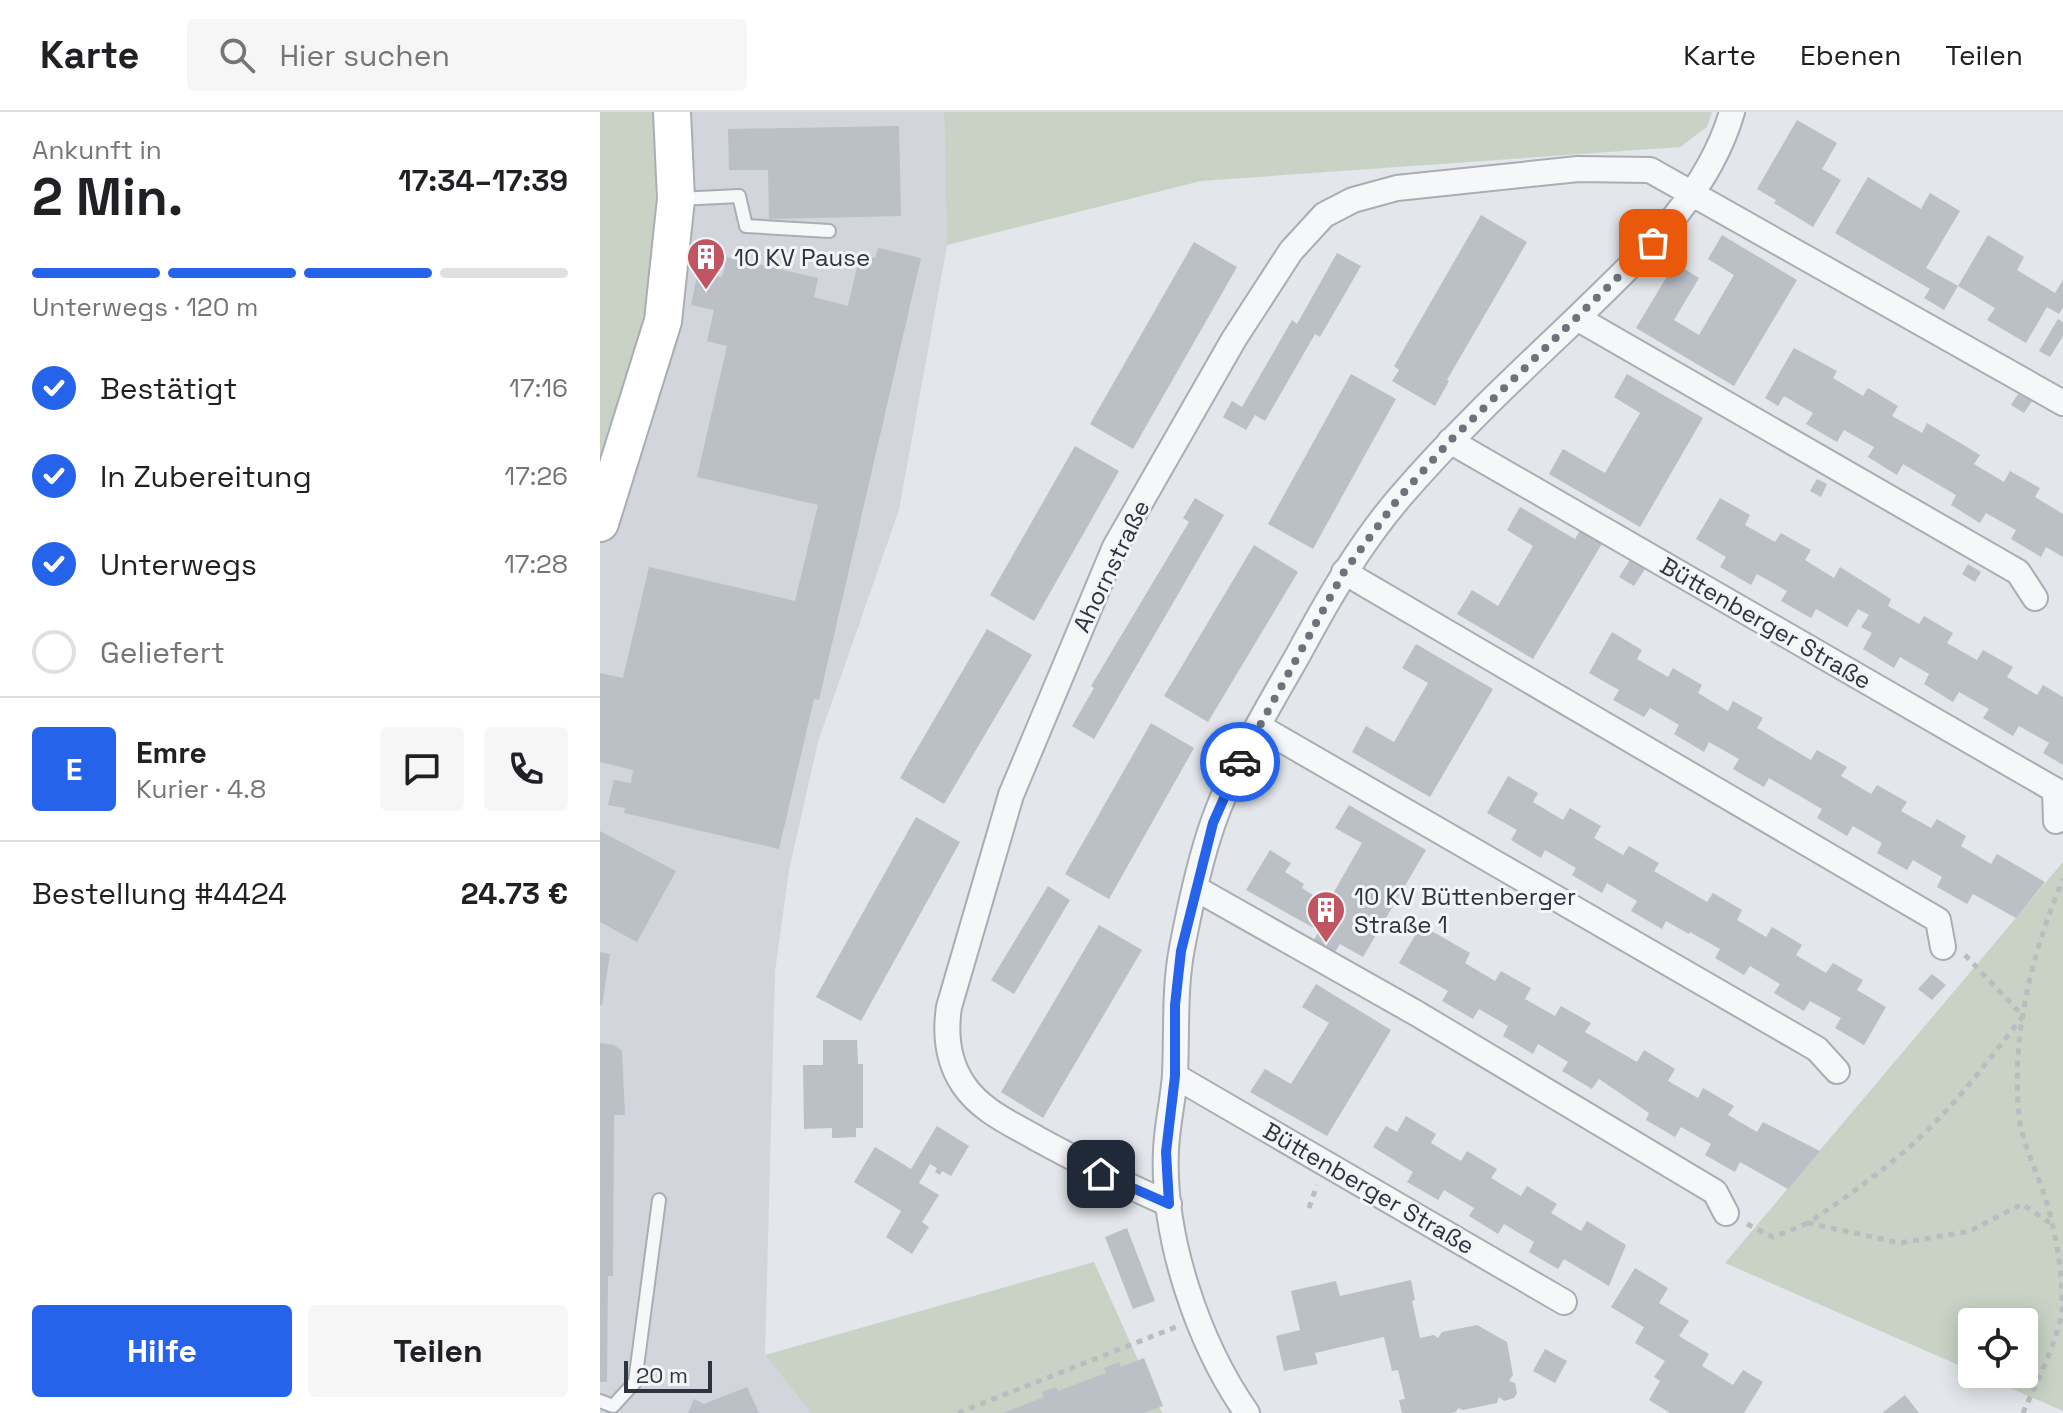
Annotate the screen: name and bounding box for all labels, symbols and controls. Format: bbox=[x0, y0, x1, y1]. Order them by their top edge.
search box bbox=[187, 19, 747, 91]
text: Karte bbox=[40, 31, 139, 79]
icon: search bbox=[215, 33, 259, 77]
text: Hier suchen bbox=[279, 36, 450, 75]
text: Karte bbox=[1683, 37, 1756, 73]
text: Ebenen bbox=[1800, 37, 1901, 73]
text: Teilen bbox=[1945, 37, 2023, 73]
text: Ankunft in bbox=[32, 133, 162, 167]
text: 17:34–17:39 bbox=[398, 161, 568, 200]
text: 2 Min. bbox=[32, 164, 183, 230]
pin bbox=[1619, 209, 1687, 277]
icon: bag bbox=[1631, 221, 1675, 265]
building icon: 10 KV Pause bbox=[685, 236, 727, 291]
place label: 10 KV Pause bbox=[734, 242, 870, 273]
text: Unterwegs · 120 m bbox=[32, 290, 258, 324]
icon: check bbox=[32, 366, 76, 410]
text: Bestätigt bbox=[100, 369, 237, 408]
text: 17:16 bbox=[509, 371, 568, 405]
icon: check bbox=[32, 454, 76, 498]
text: In Zubereitung bbox=[100, 457, 312, 496]
text: 17:26 bbox=[504, 459, 568, 493]
street label: Ahornstraße bbox=[1066, 495, 1156, 637]
icon: check bbox=[32, 542, 76, 586]
text: Unterwegs bbox=[100, 545, 257, 584]
text: 17:28 bbox=[504, 547, 568, 581]
street label: Büttenberger Straße bbox=[1655, 550, 1877, 696]
text: Geliefert bbox=[100, 633, 225, 672]
courier bbox=[1200, 722, 1280, 802]
button: chat bbox=[380, 727, 464, 811]
button: phone bbox=[484, 727, 568, 811]
text: Emre bbox=[136, 733, 207, 772]
icon: car bbox=[1218, 740, 1262, 784]
text: E bbox=[66, 750, 82, 789]
text: Kurier · 4.8 bbox=[136, 772, 266, 806]
text: Bestellung #4424 bbox=[32, 874, 287, 913]
text: 24.73 € bbox=[461, 874, 568, 913]
place label: 10 KV Büttenberger Straße 1 bbox=[1354, 881, 1576, 940]
building icon: 10 KV Büttenberger Straße 1 bbox=[1305, 889, 1347, 944]
street label: Büttenberger Straße bbox=[1258, 1115, 1480, 1261]
pin bbox=[1067, 1140, 1135, 1208]
icon: home bbox=[1079, 1152, 1123, 1196]
button: Hilfe bbox=[32, 1305, 292, 1397]
button: Teilen bbox=[308, 1305, 568, 1397]
map controls bbox=[1958, 1308, 2038, 1388]
button: locate bbox=[1958, 1308, 2038, 1388]
scale bar bbox=[624, 1357, 712, 1393]
text: 20 m bbox=[636, 1361, 688, 1389]

